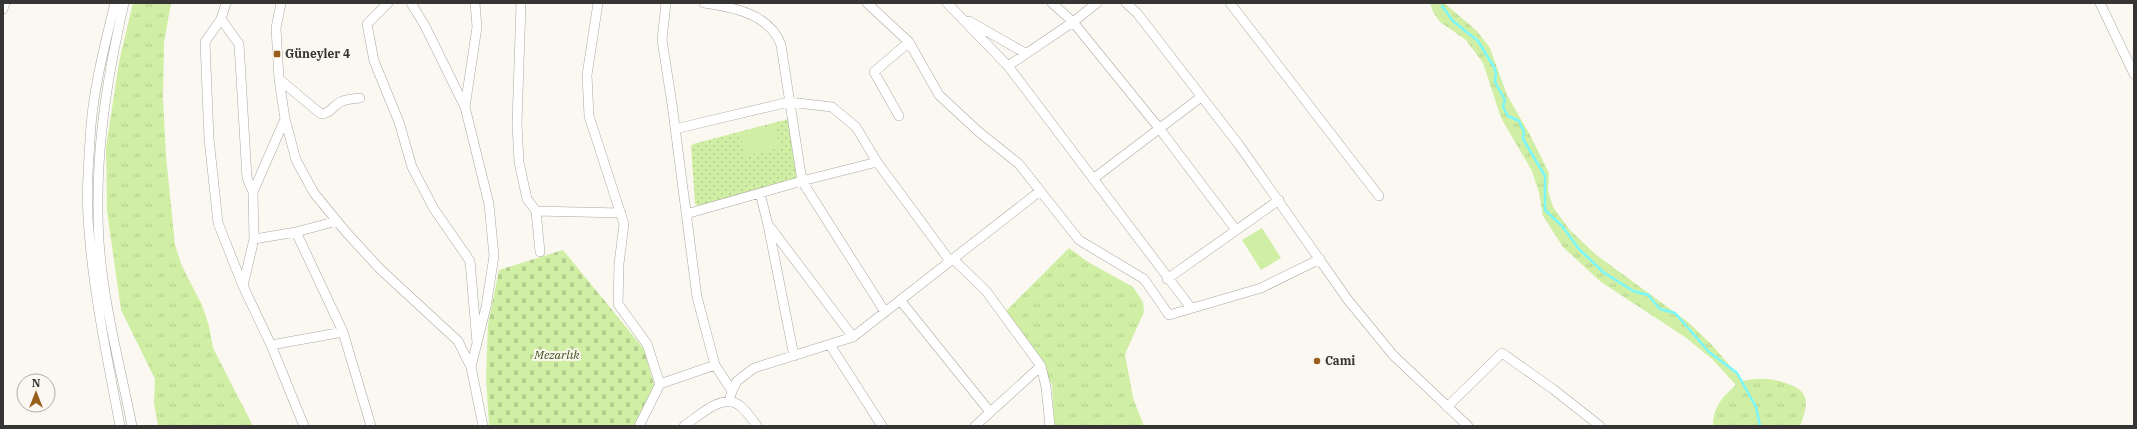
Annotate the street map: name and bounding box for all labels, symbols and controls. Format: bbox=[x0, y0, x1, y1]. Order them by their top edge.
place label: Güneyler 4 bbox=[285, 46, 350, 61]
marker: Güneyler 4 bbox=[272, 49, 282, 59]
park label: Mezarlık bbox=[533, 347, 580, 362]
place label: Cami bbox=[1325, 353, 1355, 368]
marker: Cami bbox=[1312, 356, 1322, 366]
north arrow bbox=[16, 373, 56, 413]
text: N bbox=[32, 376, 41, 390]

